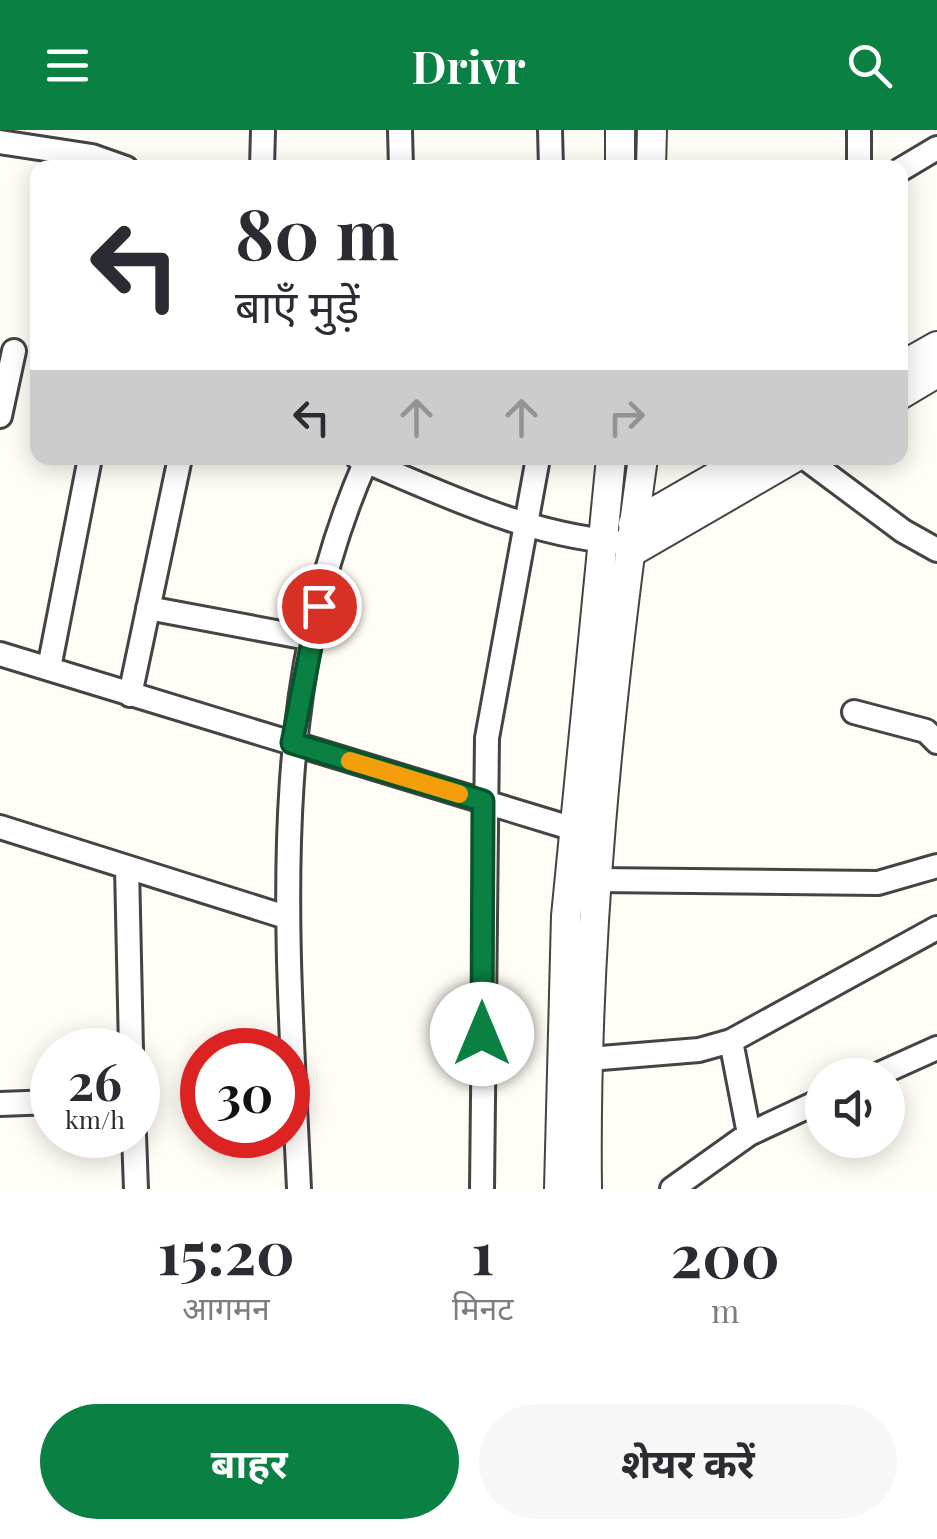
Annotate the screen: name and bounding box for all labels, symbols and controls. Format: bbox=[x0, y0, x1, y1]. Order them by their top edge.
text: Drivr bbox=[412, 35, 525, 95]
icon: menu bbox=[40, 38, 95, 93]
icon: search bbox=[842, 38, 897, 93]
text: 80 m bbox=[235, 184, 399, 278]
icon: left bbox=[70, 200, 200, 330]
text: बाएँ मुड़ें bbox=[235, 274, 359, 334]
icon: left bbox=[284, 390, 339, 445]
icon: ahead bbox=[389, 390, 444, 445]
icon: ahead bbox=[494, 390, 549, 445]
icon: right bbox=[599, 390, 654, 445]
pin bbox=[277, 564, 362, 649]
icon: arrive bbox=[292, 579, 347, 634]
position arrow bbox=[430, 982, 534, 1086]
speed limit sign: 30 bbox=[180, 1028, 310, 1158]
text: 26 bbox=[68, 1047, 122, 1114]
map controls bbox=[805, 1058, 905, 1158]
button: sound bbox=[805, 1058, 905, 1158]
text: km/h bbox=[65, 1102, 125, 1135]
text: 15:20 bbox=[157, 1210, 295, 1290]
text: 1 bbox=[471, 1210, 494, 1290]
text: 200 bbox=[671, 1213, 780, 1293]
text: आगमन bbox=[182, 1285, 270, 1328]
text: मिनट bbox=[452, 1285, 513, 1328]
text: m bbox=[711, 1288, 739, 1331]
button: बाहर bbox=[40, 1404, 459, 1519]
button: शेयर करें bbox=[479, 1404, 897, 1519]

